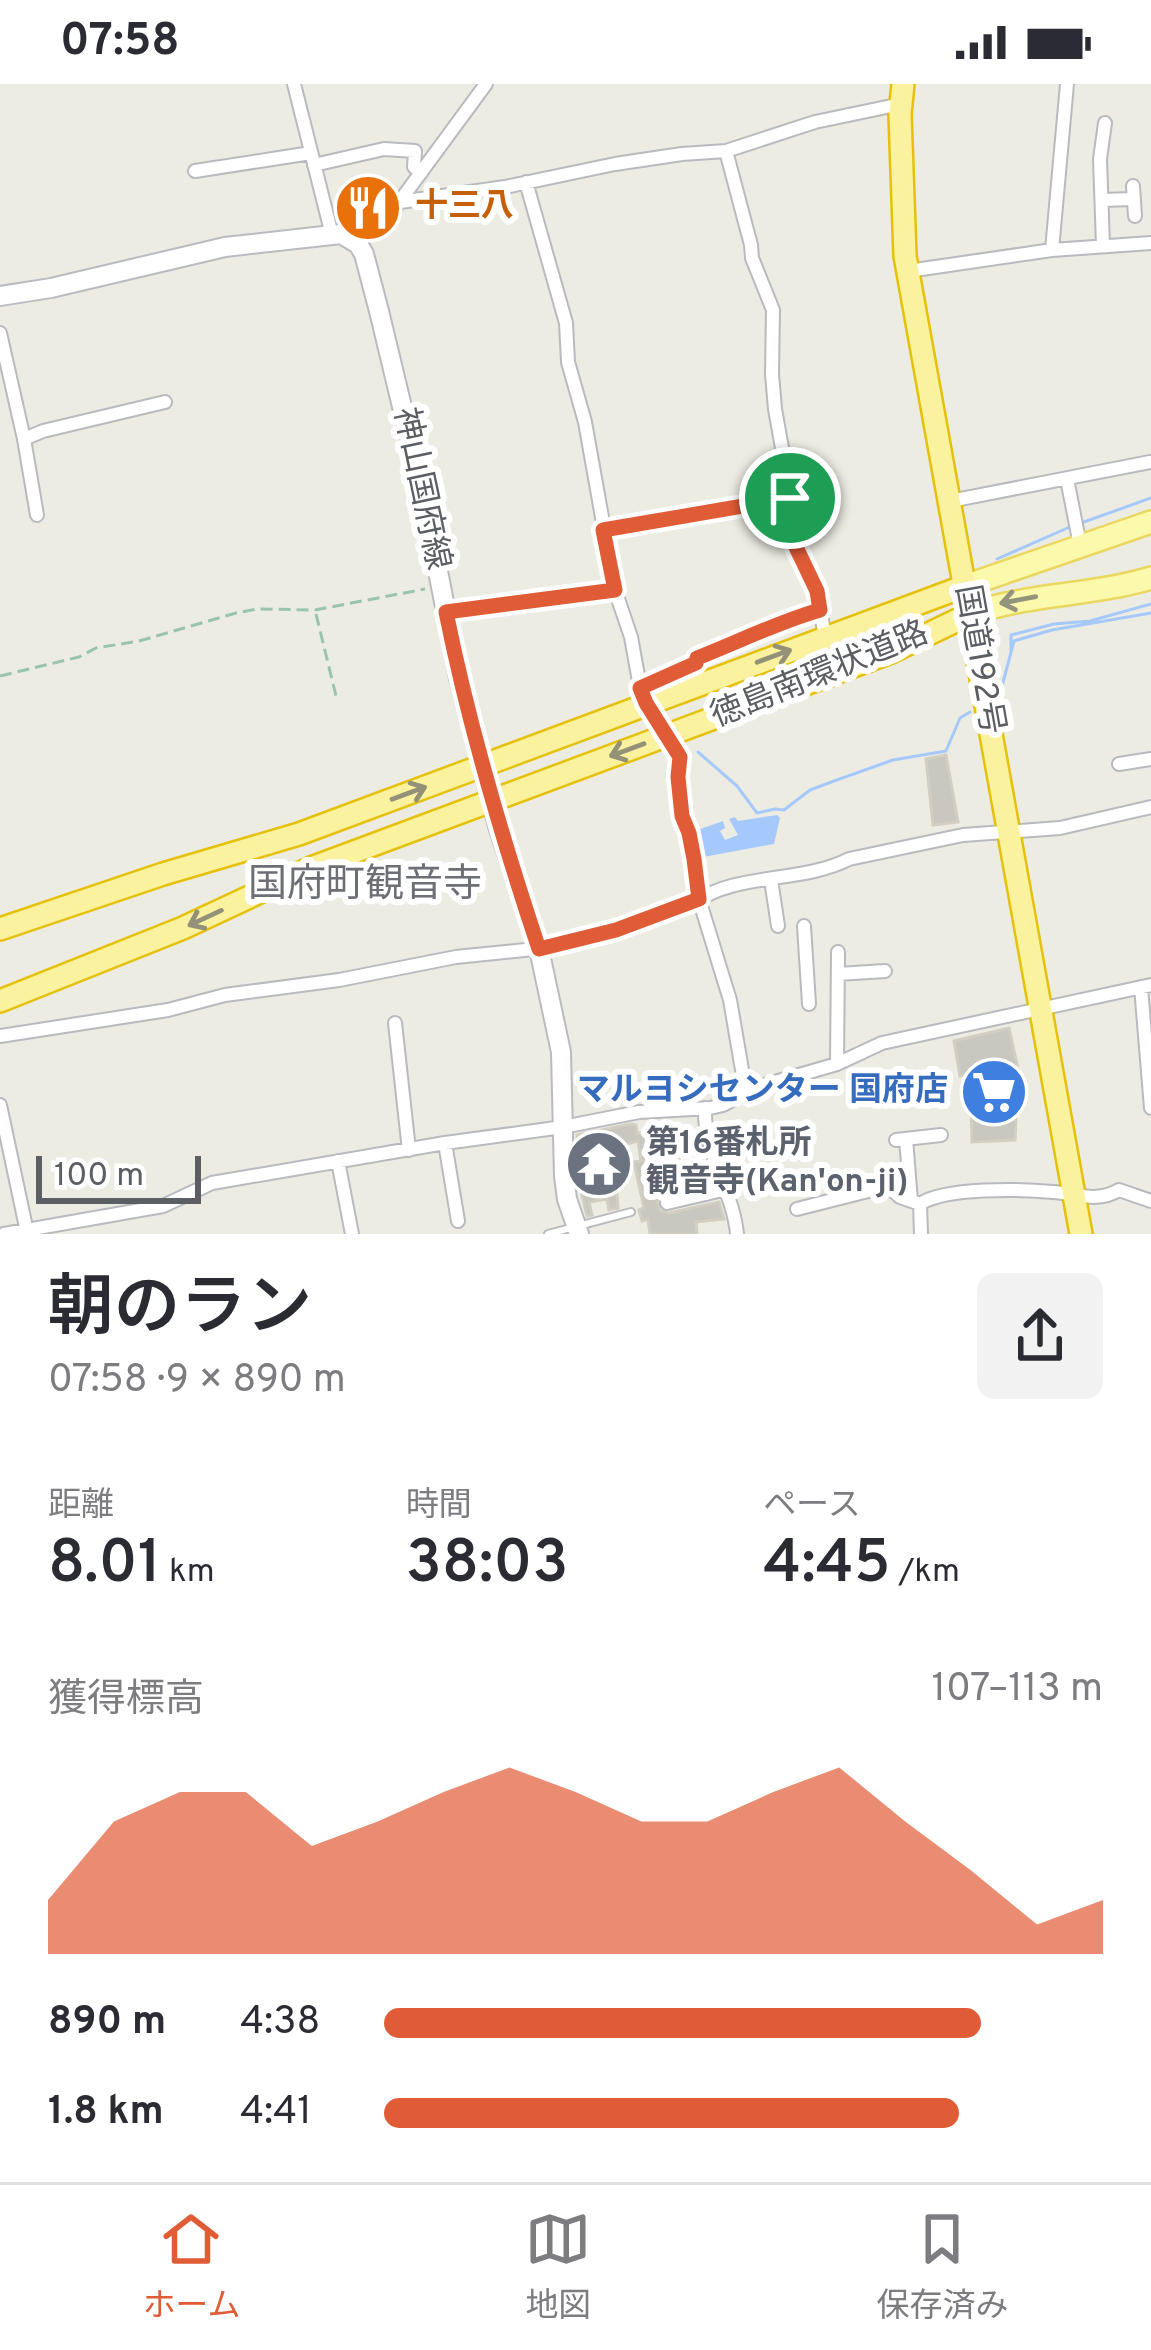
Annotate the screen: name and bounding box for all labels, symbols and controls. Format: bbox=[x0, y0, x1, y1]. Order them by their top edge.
text: 07:58 bbox=[60, 14, 180, 71]
restaurant icon: 十三八 bbox=[333, 173, 403, 243]
place label: 十三八 bbox=[415, 187, 514, 229]
street label: 神山国府線 bbox=[382, 404, 458, 574]
pin bbox=[739, 447, 841, 549]
icon: arrive bbox=[757, 465, 823, 531]
street label: 国道192号 bbox=[944, 582, 1012, 738]
one-way arrow bbox=[1000, 590, 1039, 612]
street label: 徳島南環状道路 bbox=[705, 613, 935, 739]
one-way arrow bbox=[755, 644, 792, 665]
one-way arrow bbox=[609, 741, 646, 763]
one-way arrow bbox=[389, 780, 426, 802]
district label: 国府町観音寺 bbox=[248, 862, 482, 911]
one-way arrow bbox=[188, 908, 224, 930]
supermarket icon: マルヨシセンター 国府店 bbox=[959, 1057, 1029, 1127]
place label: マルヨシセンター 国府店 bbox=[577, 1071, 948, 1113]
place label: 第16番札所 観音寺(Kan'on-ji) bbox=[646, 1124, 909, 1204]
temple icon: 第16番札所 観音寺(Kan'on-ji) bbox=[564, 1129, 634, 1199]
scale bar bbox=[36, 1150, 201, 1203]
text: 100 m bbox=[54, 1156, 144, 1198]
text: 朝のラン bbox=[48, 1270, 312, 1353]
button: share bbox=[977, 1273, 1103, 1399]
text: 07:58 · 9 × 890 m bbox=[48, 1357, 346, 1406]
text: 距離 bbox=[48, 1486, 114, 1528]
text: 時間 bbox=[406, 1486, 472, 1528]
text: ペース bbox=[763, 1486, 861, 1528]
text: 8.01 bbox=[48, 1528, 161, 1604]
text: 38:03 bbox=[406, 1528, 568, 1604]
text: 4:45 bbox=[763, 1528, 891, 1604]
text: km bbox=[161, 1552, 215, 1594]
text: /km bbox=[891, 1552, 960, 1594]
text: 107–113 m bbox=[932, 1666, 1103, 1715]
text: 獲得標高 bbox=[48, 1677, 204, 1726]
text: 890 m bbox=[48, 1999, 166, 2048]
text: 4:38 bbox=[240, 1999, 320, 2048]
text: 1.8 km bbox=[48, 2089, 164, 2138]
text: 4:41 bbox=[240, 2089, 312, 2138]
tab: ホーム bbox=[142, 2206, 241, 2329]
tab: 地図 bbox=[525, 2206, 591, 2329]
tab: 保存済み bbox=[876, 2206, 1008, 2329]

